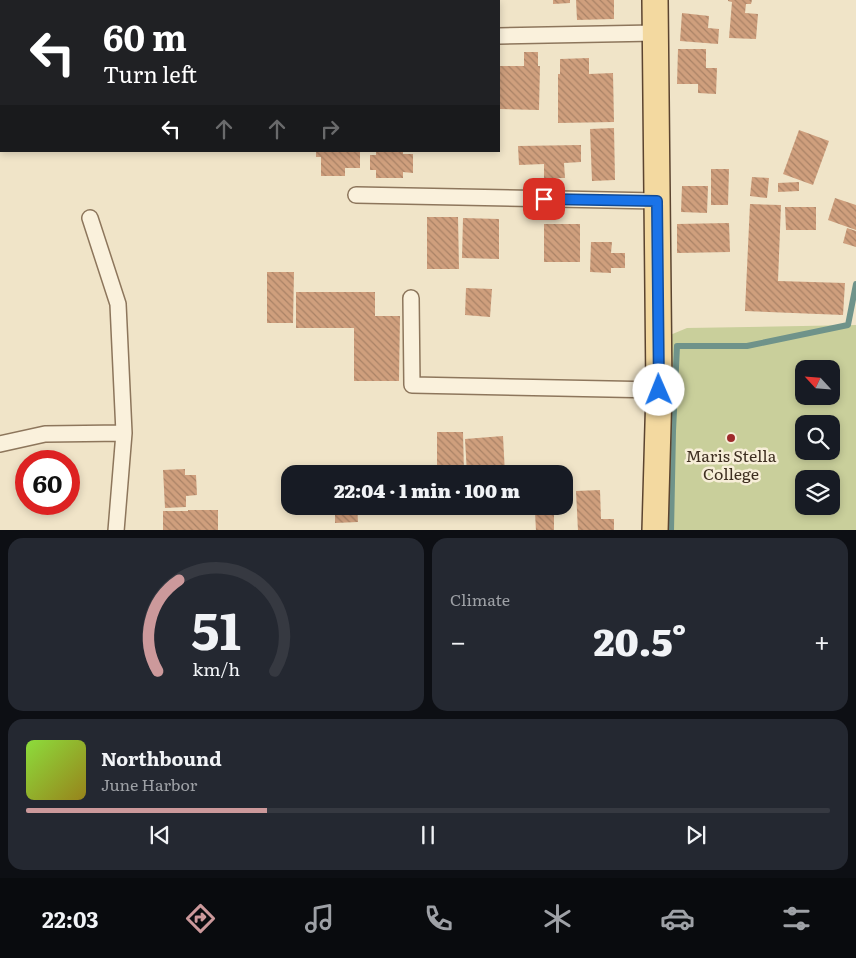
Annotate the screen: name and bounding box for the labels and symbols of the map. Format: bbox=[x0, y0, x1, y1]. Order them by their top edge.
pin bbox=[523, 178, 565, 220]
north arrow bbox=[795, 360, 840, 405]
position arrow bbox=[632, 363, 684, 415]
marker: Maris Stella College bbox=[725, 432, 737, 444]
place label: Maris Stella College bbox=[686, 443, 777, 485]
speed limit sign: 60 bbox=[15, 450, 80, 515]

